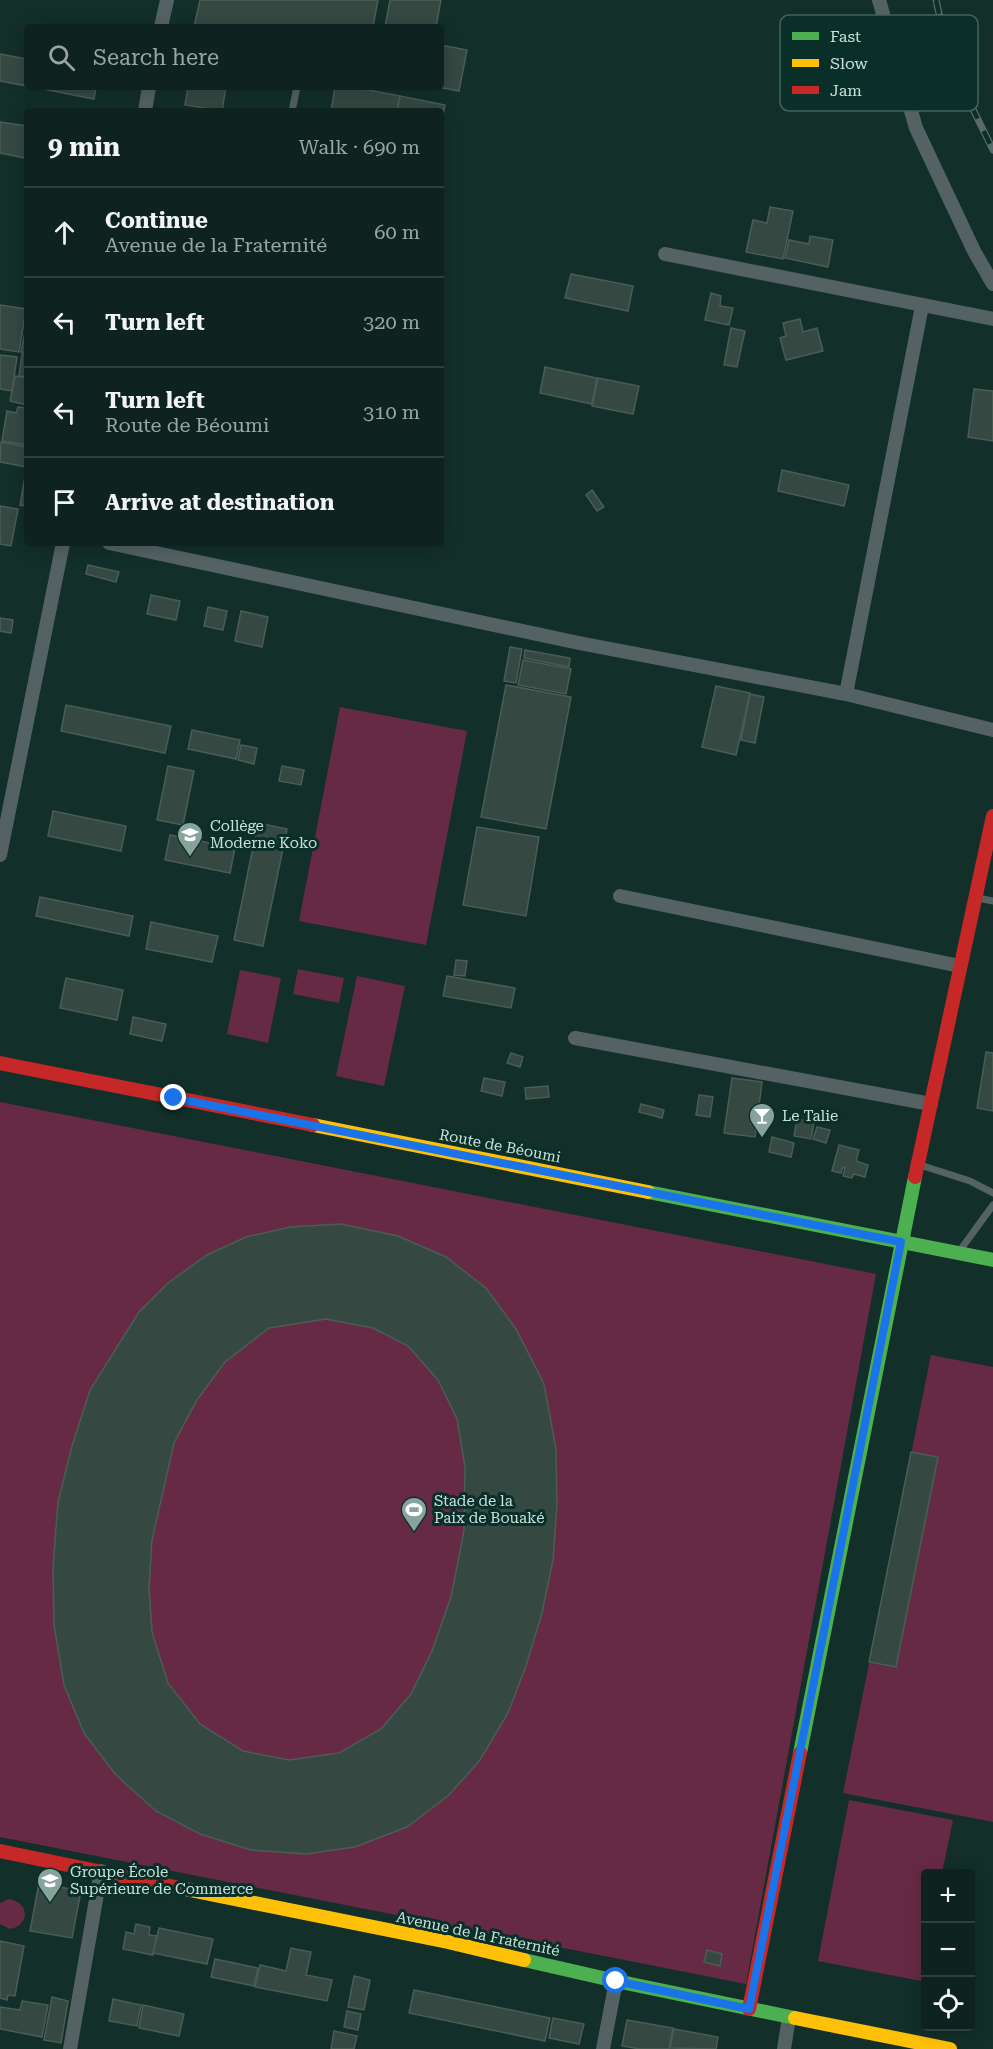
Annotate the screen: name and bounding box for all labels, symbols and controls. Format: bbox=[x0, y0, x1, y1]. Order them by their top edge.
legend bbox=[780, 15, 978, 111]
search box bbox=[24, 24, 444, 90]
text: Fast bbox=[830, 27, 861, 46]
icon: search bbox=[45, 41, 78, 74]
text: Search here bbox=[93, 45, 219, 70]
text: Slow bbox=[830, 54, 868, 73]
text: Jam bbox=[830, 81, 862, 100]
text: 9 min bbox=[48, 132, 120, 162]
text: Walk · 690 m bbox=[299, 135, 420, 159]
text: Continue bbox=[105, 208, 208, 233]
icon: ahead bbox=[48, 216, 81, 249]
text: 60 m bbox=[374, 220, 420, 244]
text: Avenue de la Fraternité bbox=[105, 233, 327, 257]
icon: left bbox=[48, 306, 81, 339]
text: Turn left bbox=[105, 310, 205, 335]
text: 320 m bbox=[363, 310, 420, 334]
text: Turn left bbox=[105, 388, 205, 413]
icon: left bbox=[48, 396, 81, 429]
text: 310 m bbox=[363, 400, 420, 424]
text: Route de Béoumi bbox=[105, 413, 269, 437]
icon: arrive bbox=[48, 486, 81, 519]
text: Arrive at destination bbox=[105, 490, 334, 515]
place label: Collège Moderne Koko bbox=[210, 817, 317, 852]
school or university icon: Collège Moderne Koko bbox=[175, 820, 205, 858]
route end bbox=[160, 1084, 186, 1110]
bar icon: Le Talie bbox=[747, 1101, 777, 1139]
place label: Le Talie bbox=[782, 1107, 838, 1125]
street label: Route de Béoumi bbox=[438, 1125, 562, 1167]
place label: Stade de la Paix de Bouaké bbox=[434, 1492, 544, 1527]
sports icon: Stade de la Paix de Bouaké bbox=[399, 1495, 429, 1533]
place label: Groupe École Supérieure de Commerce bbox=[70, 1863, 253, 1898]
school or university icon: Groupe École Supérieure de Commerce bbox=[35, 1866, 65, 1904]
map controls bbox=[921, 1869, 975, 2031]
button: + bbox=[921, 1869, 975, 1923]
street label: Avenue de la Fraternité bbox=[395, 1908, 561, 1960]
button: − bbox=[921, 1923, 975, 1977]
route start bbox=[602, 1967, 628, 1993]
button: locate bbox=[921, 1977, 975, 2031]

